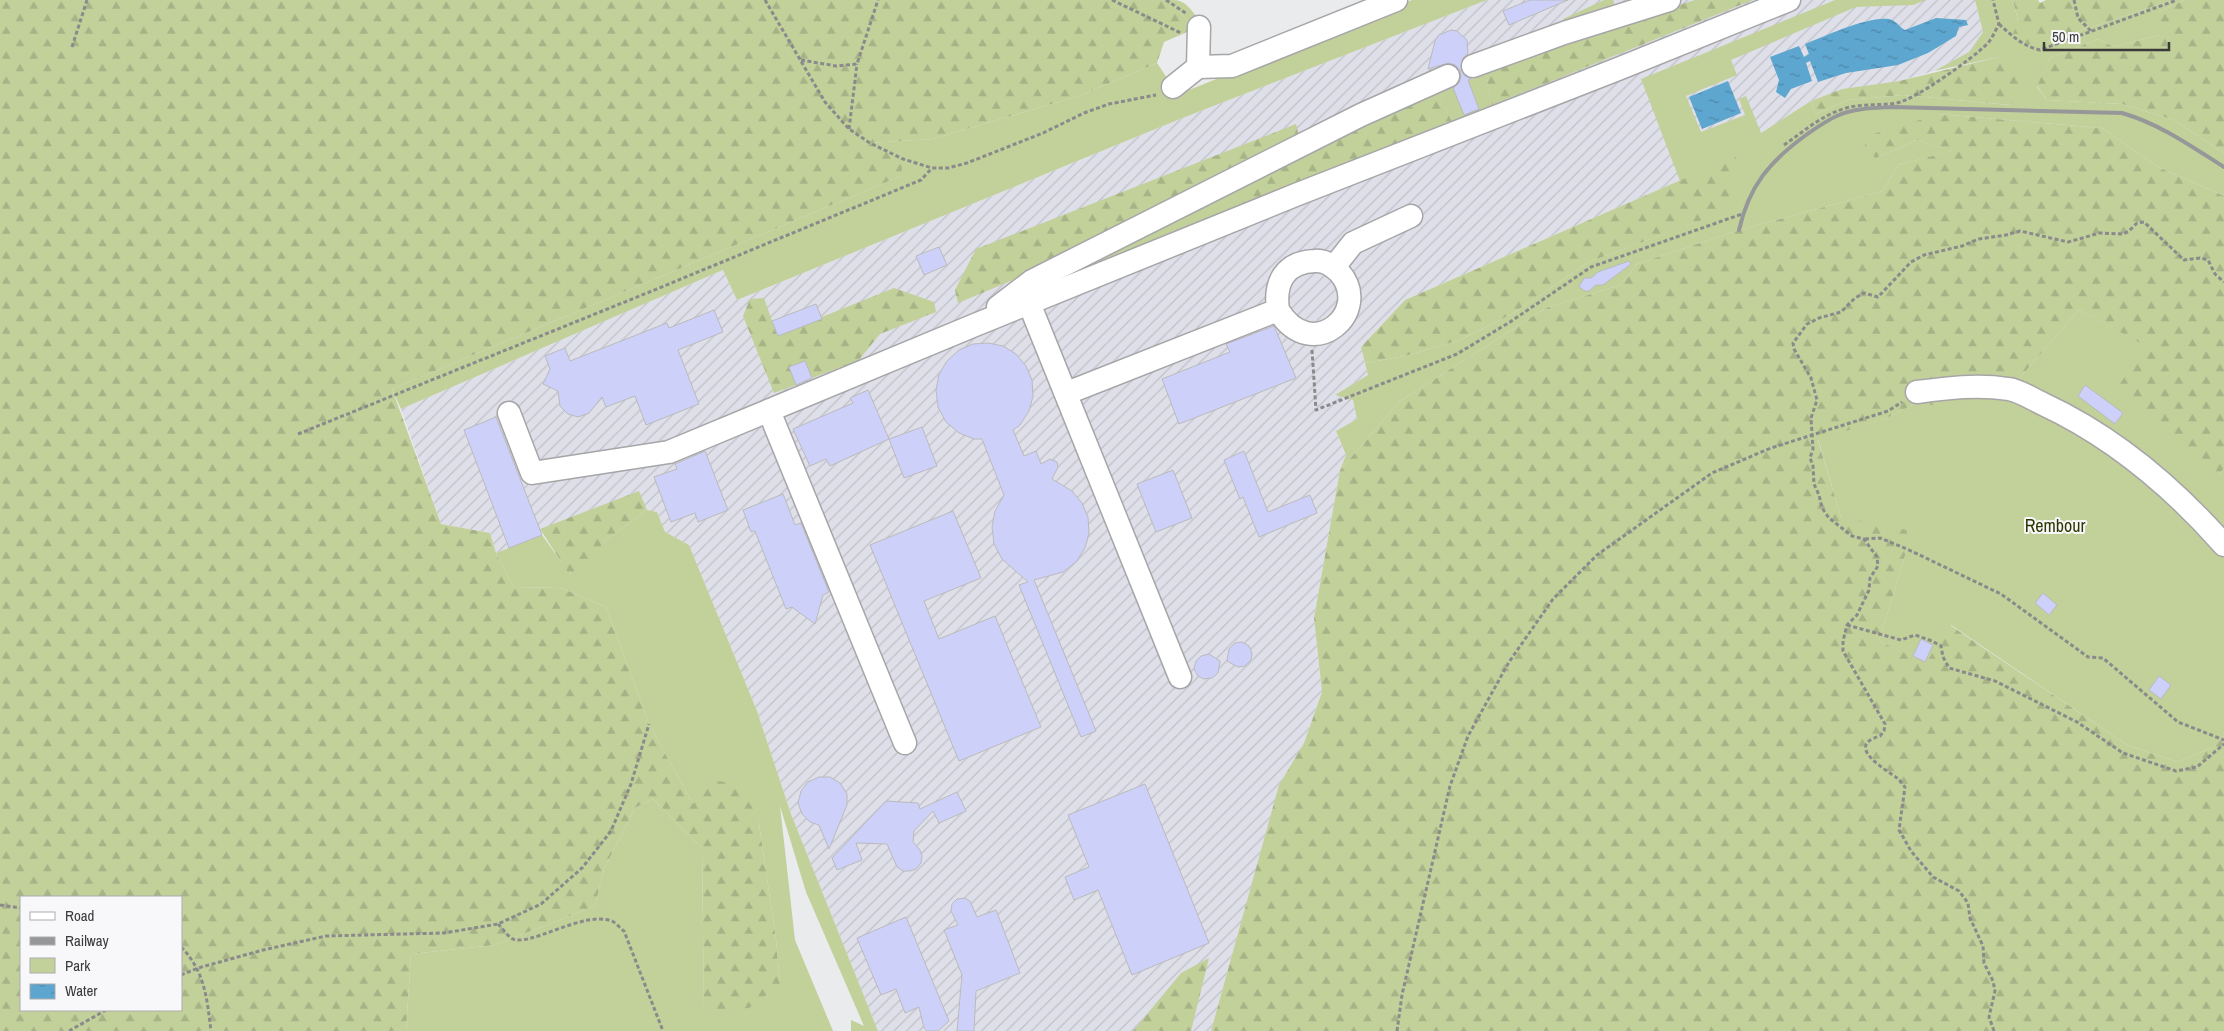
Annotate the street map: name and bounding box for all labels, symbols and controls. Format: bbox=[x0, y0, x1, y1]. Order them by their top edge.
scale bar bbox=[2044, 20, 2169, 52]
text: 50 m bbox=[2052, 26, 2079, 47]
park label: Rembour bbox=[2025, 513, 2085, 538]
legend bbox=[20, 896, 182, 1011]
text: Road bbox=[65, 905, 94, 926]
text: Railway bbox=[65, 930, 110, 951]
text: Park bbox=[65, 955, 91, 976]
text: Water bbox=[65, 980, 97, 1001]

